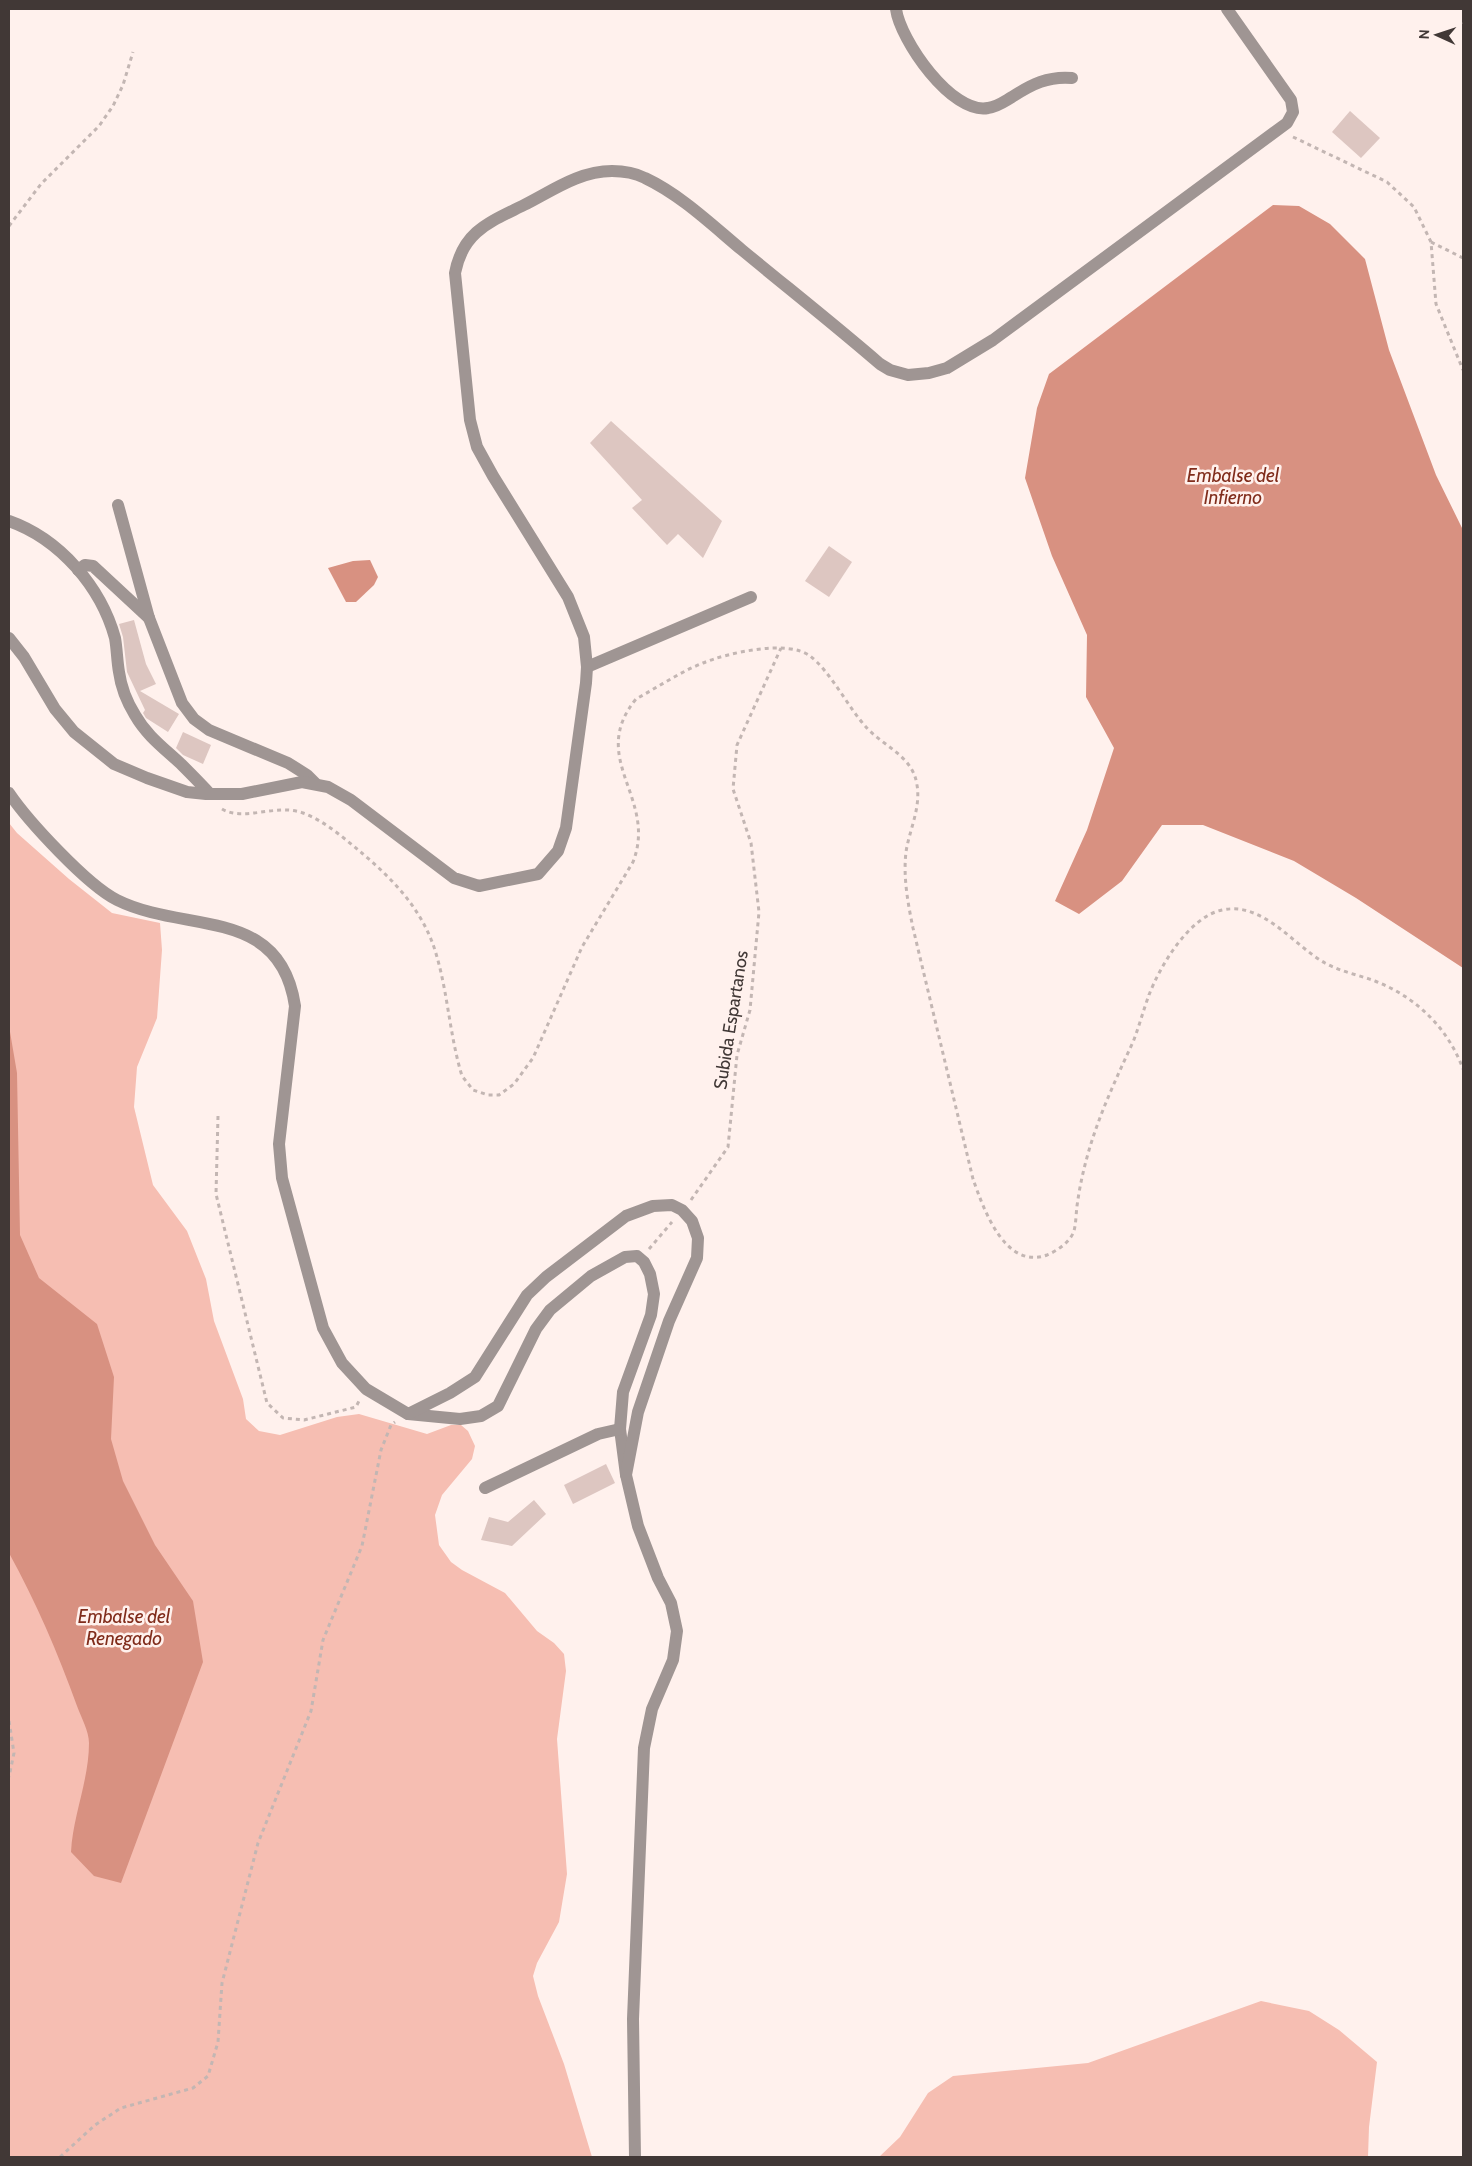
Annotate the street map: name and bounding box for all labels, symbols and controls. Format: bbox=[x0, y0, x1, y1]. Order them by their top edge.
north arrow bbox=[1412, 10, 1462, 60]
text: N bbox=[1415, 29, 1433, 40]
water label: Embalse del Infierno bbox=[1187, 464, 1280, 509]
street label: Subida Espartanos bbox=[709, 949, 753, 1091]
water label: Embalse del Renegado bbox=[78, 1605, 171, 1650]

